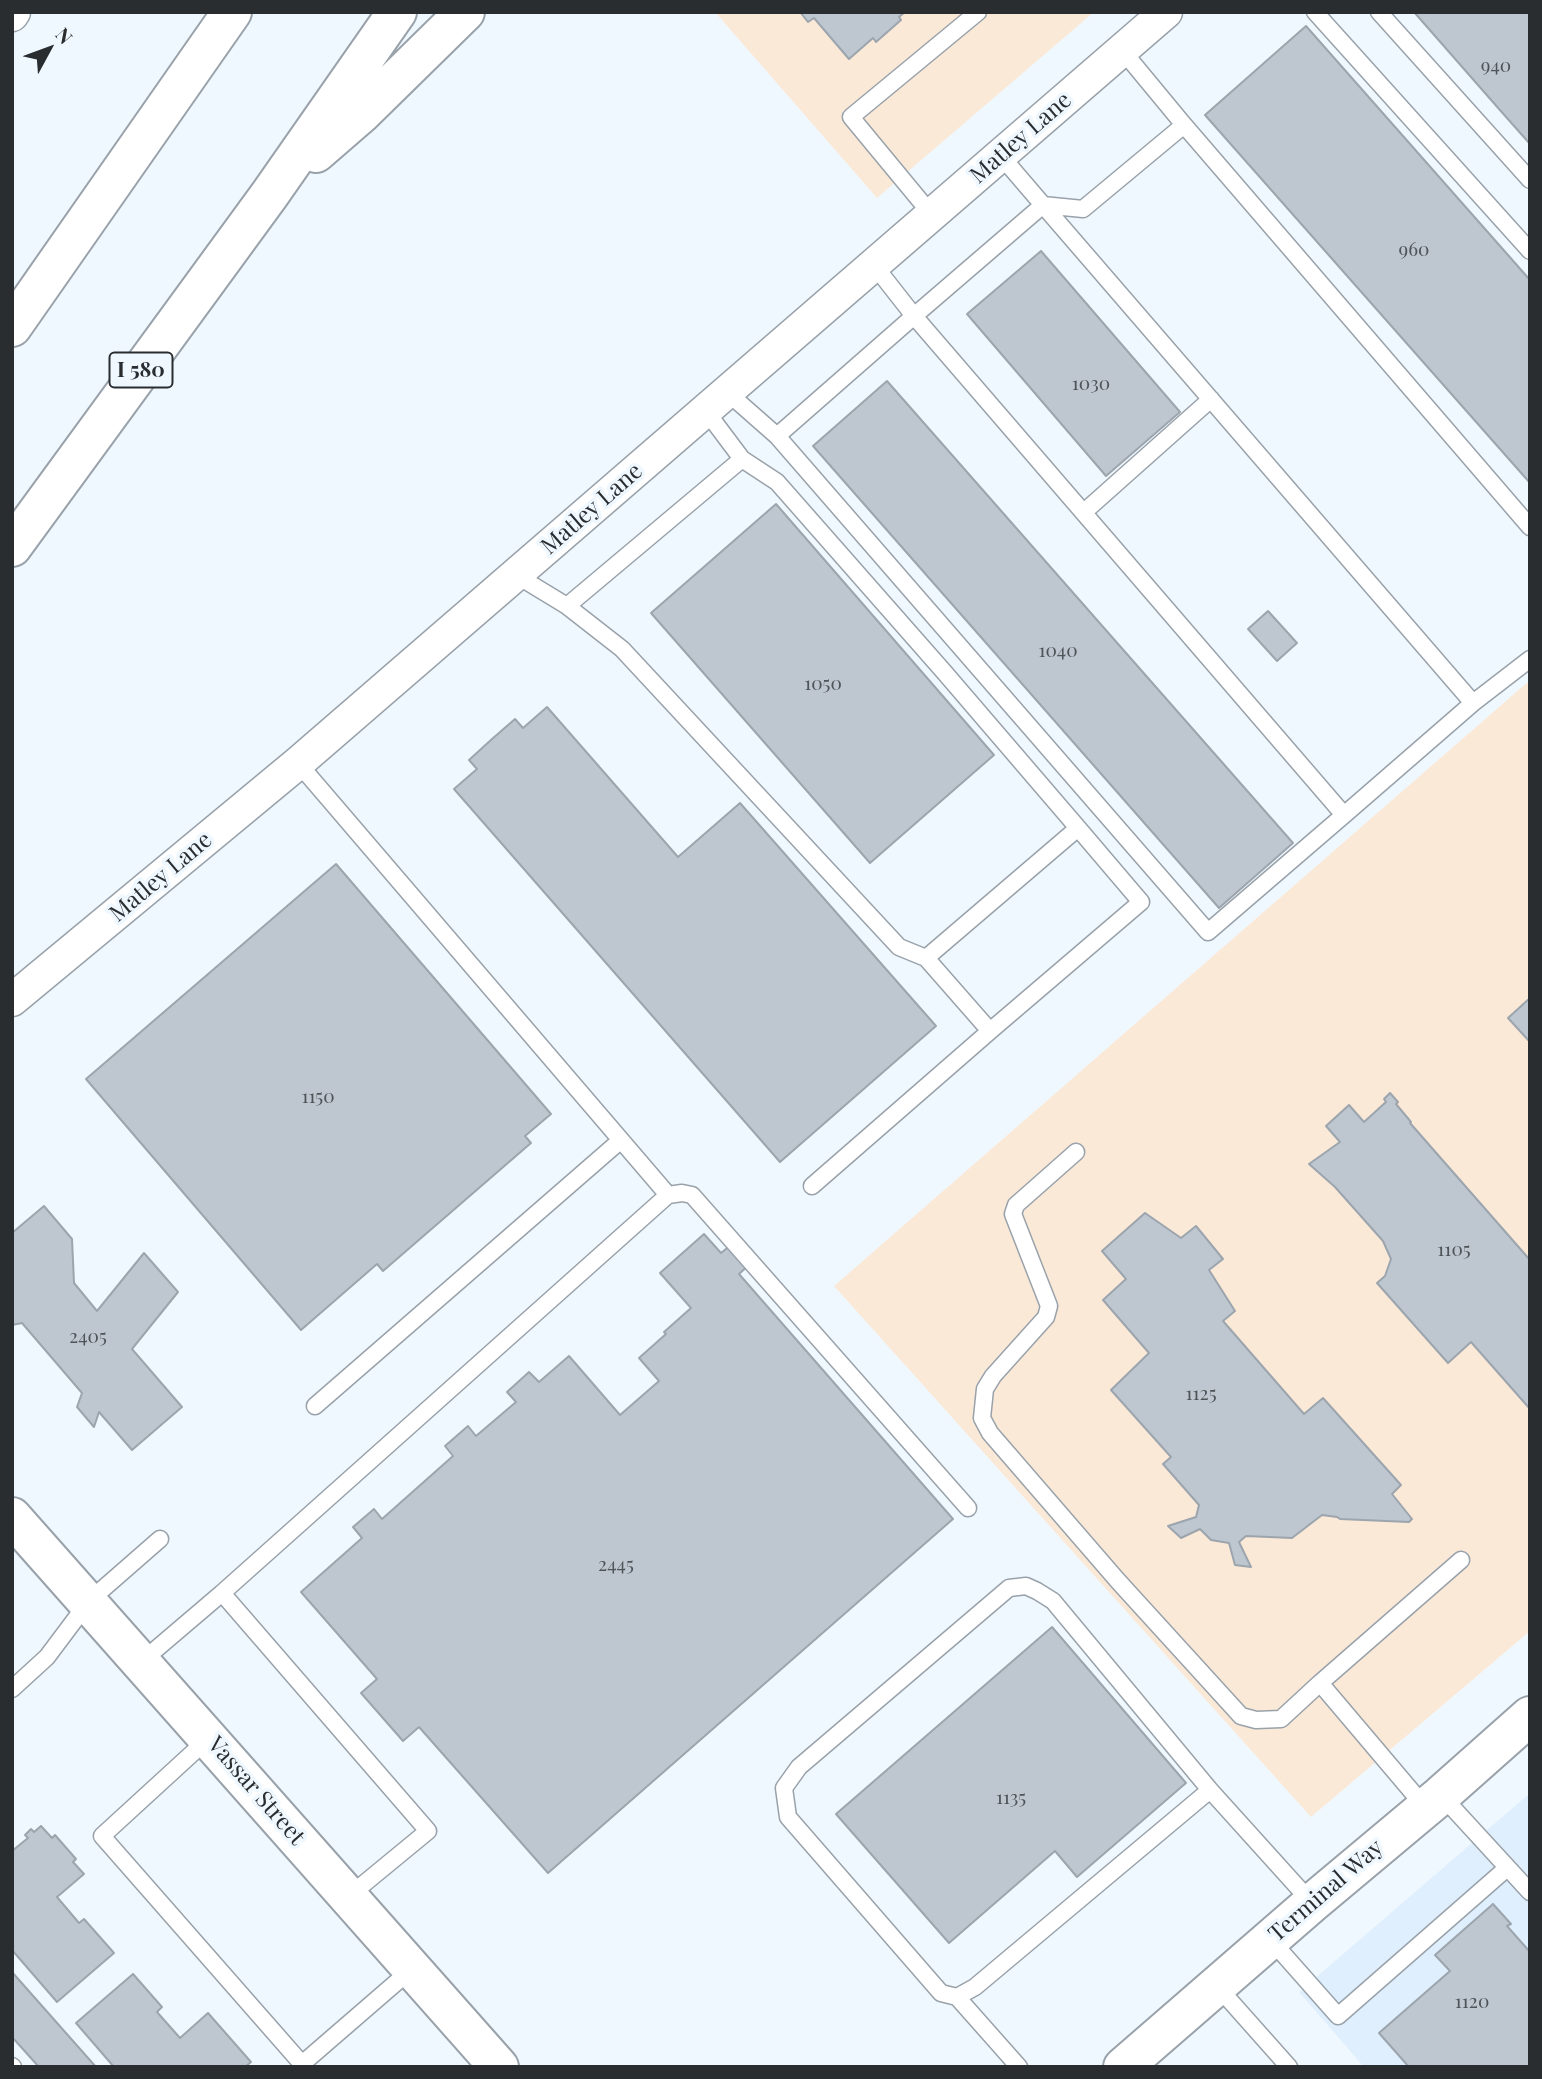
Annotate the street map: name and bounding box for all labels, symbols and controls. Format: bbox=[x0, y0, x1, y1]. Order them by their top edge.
north arrow bbox=[14, 14, 84, 84]
text: N bbox=[51, 22, 79, 49]
house number: 940 bbox=[1481, 55, 1511, 77]
street label: Matley Lane bbox=[965, 87, 1077, 189]
house number: 960 bbox=[1399, 239, 1429, 261]
road number: I 580 bbox=[110, 352, 172, 388]
house number: 1030 bbox=[1072, 373, 1110, 395]
street label: Matley Lane bbox=[536, 458, 648, 560]
house number: 1040 bbox=[1038, 640, 1078, 662]
house number: 1050 bbox=[804, 673, 842, 695]
street label: Matley Lane bbox=[104, 826, 218, 928]
house number: 1150 bbox=[301, 1086, 335, 1108]
house number: 1105 bbox=[1437, 1239, 1471, 1261]
house number: 2405 bbox=[69, 1326, 107, 1348]
house number: 1125 bbox=[1185, 1383, 1217, 1405]
house number: 2445 bbox=[598, 1554, 634, 1576]
street label: Vassar Street bbox=[202, 1731, 310, 1851]
house number: 1135 bbox=[996, 1787, 1026, 1809]
street label: Terminal Way bbox=[1263, 1834, 1389, 1948]
house number: 1120 bbox=[1455, 1991, 1489, 2013]

